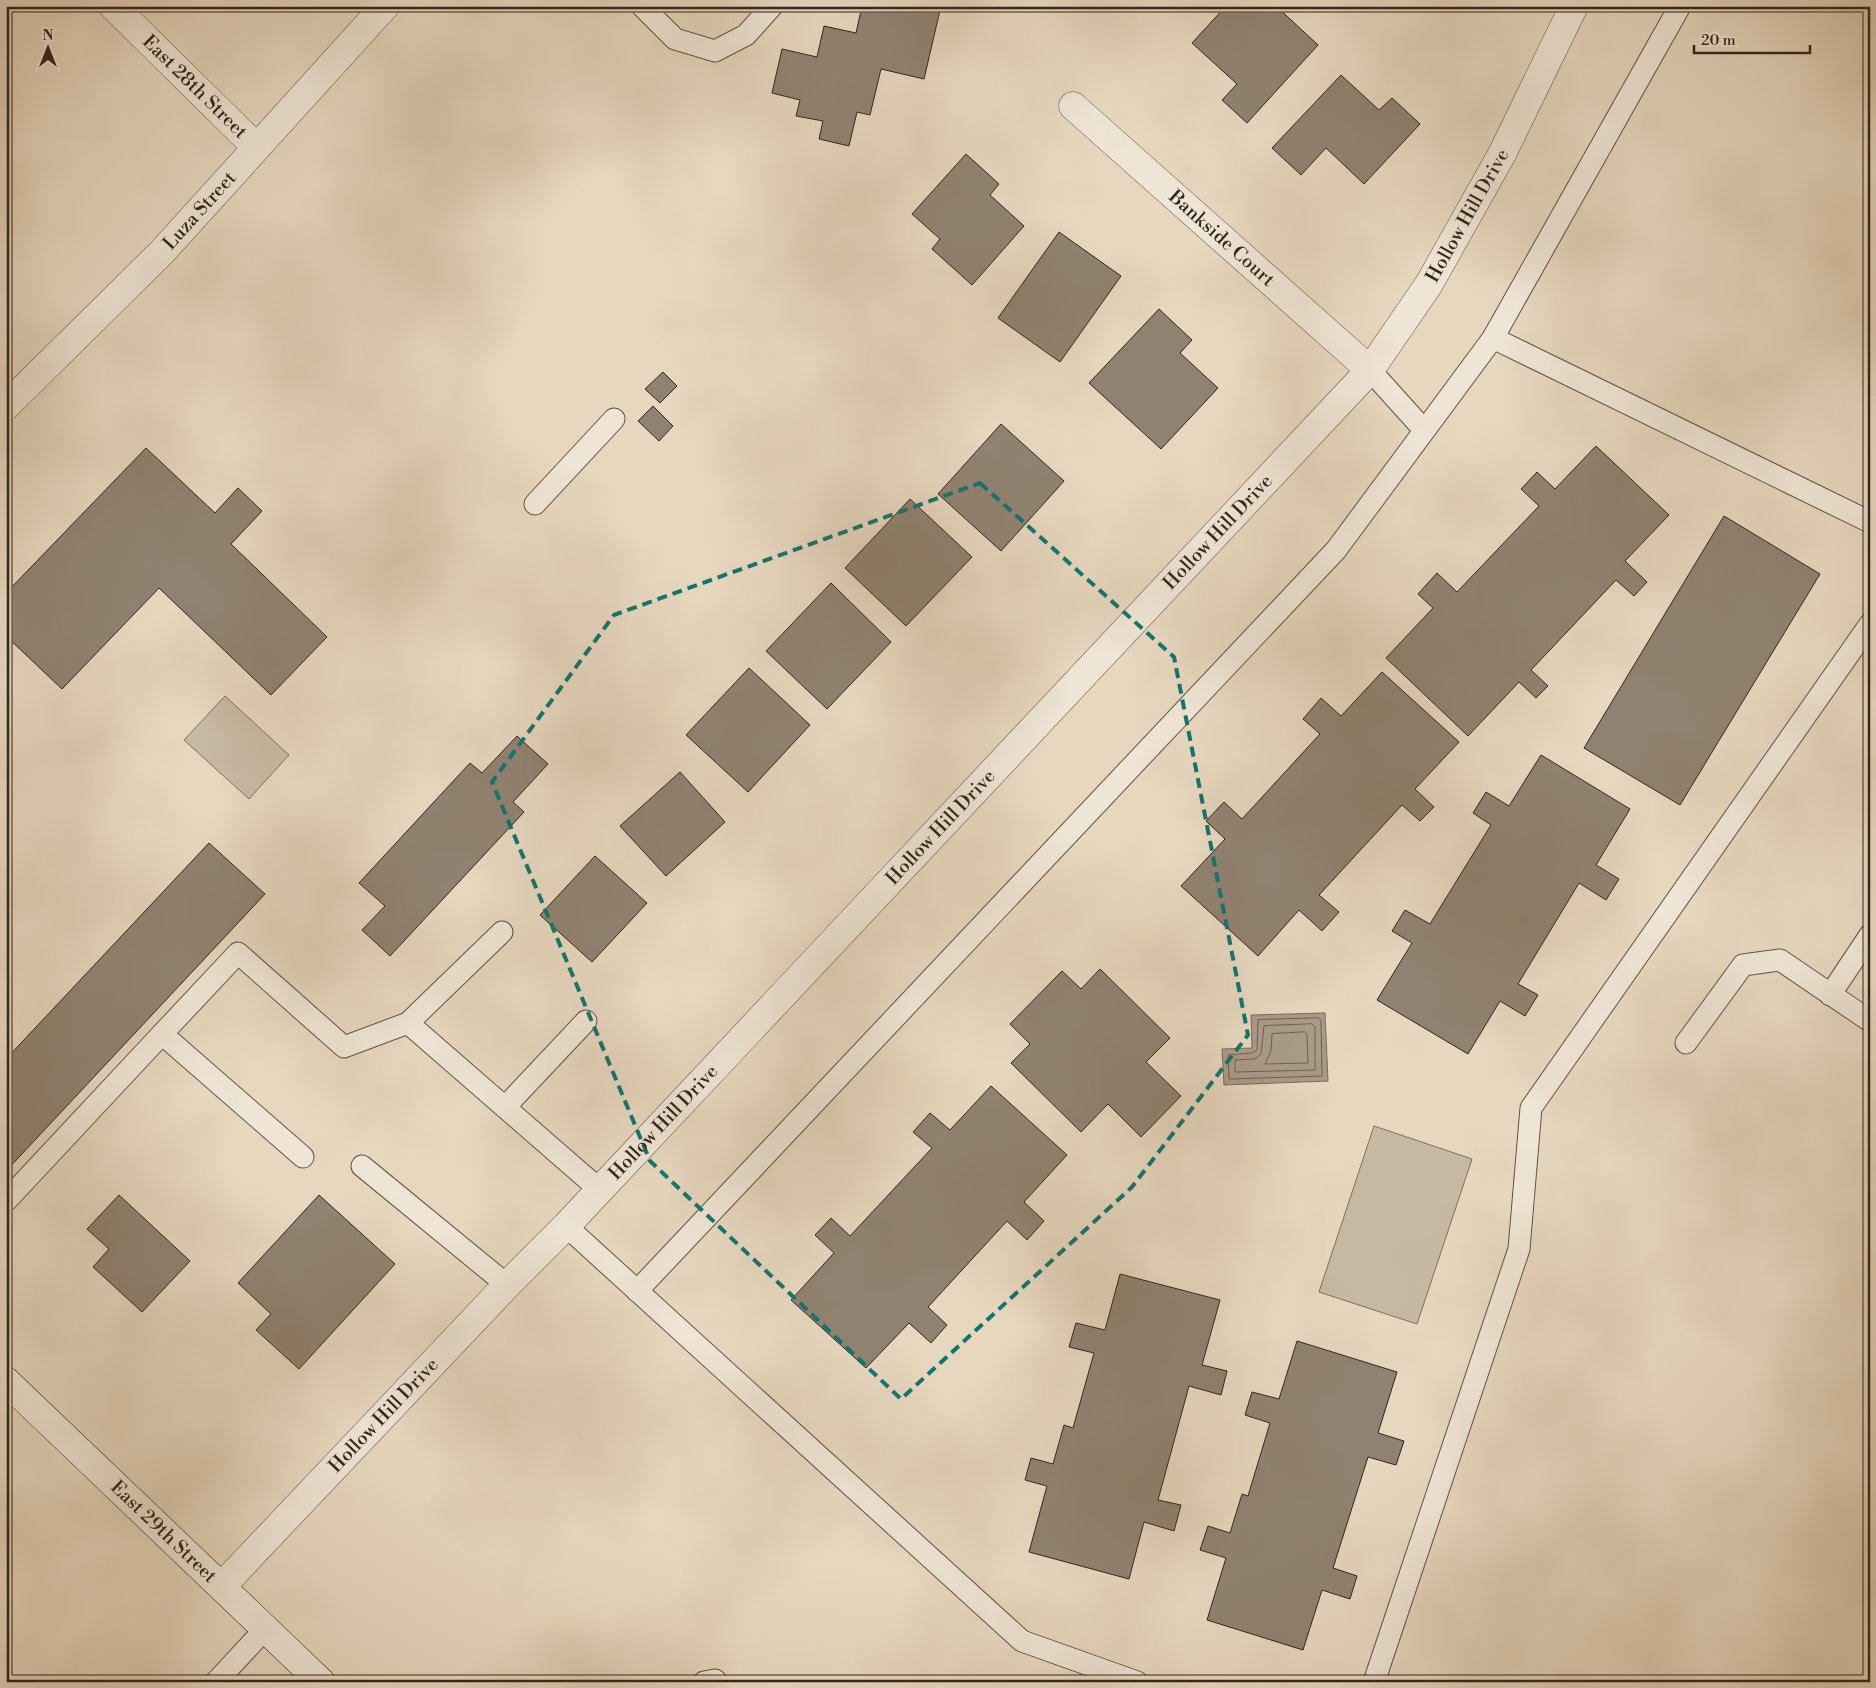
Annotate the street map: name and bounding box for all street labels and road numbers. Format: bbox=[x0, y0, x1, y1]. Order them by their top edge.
street label: East 28th Street bbox=[137, 30, 253, 144]
street label: Hollow Hill Drive bbox=[1420, 145, 1514, 287]
street label: Luza Street bbox=[158, 166, 241, 255]
street label: Bankside Court bbox=[1163, 184, 1280, 292]
street label: Hollow Hill Drive bbox=[1158, 469, 1278, 595]
street label: Hollow Hill Drive bbox=[881, 765, 1000, 890]
street label: Hollow Hill Drive bbox=[603, 1060, 723, 1185]
street label: Hollow Hill Drive bbox=[323, 1353, 444, 1478]
street label: East 29th Street bbox=[105, 1475, 222, 1588]

